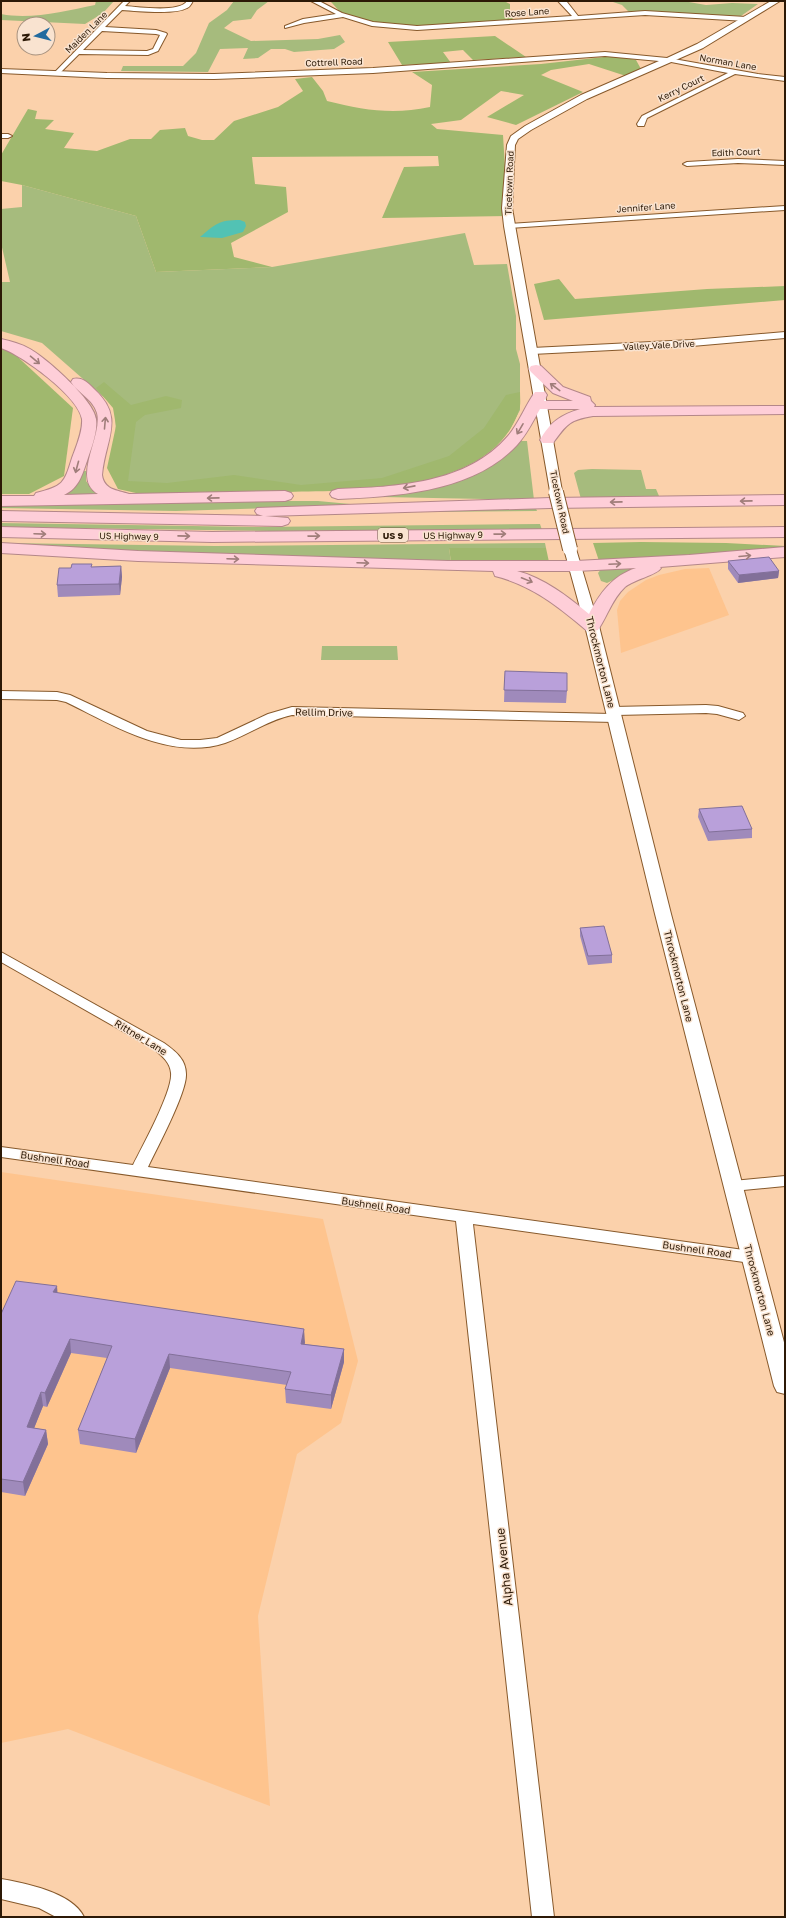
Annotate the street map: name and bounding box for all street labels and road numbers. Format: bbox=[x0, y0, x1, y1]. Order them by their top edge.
street label: Rose Lane bbox=[504, 5, 550, 19]
street label: Maiden Lane bbox=[63, 9, 109, 55]
street label: Norman Lane bbox=[699, 52, 757, 72]
street label: Cottrell Road bbox=[305, 56, 363, 68]
street label: Kerry Court bbox=[656, 72, 706, 104]
street label: Edith Court bbox=[711, 146, 761, 158]
street label: Ticetown Road bbox=[502, 151, 516, 215]
street label: Jennifer Lane bbox=[616, 199, 676, 215]
street label: Valley Vale Drive bbox=[623, 338, 695, 352]
street label: Ticetown Road bbox=[548, 469, 572, 535]
road number: US 9 bbox=[378, 528, 408, 542]
street label: US Highway 9 bbox=[423, 529, 483, 541]
street label: US Highway 9 bbox=[99, 530, 159, 542]
street label: Throckmorton Lane bbox=[584, 615, 618, 709]
street label: Rellim Drive bbox=[295, 705, 353, 719]
street label: Throckmorton Lane bbox=[662, 929, 696, 1023]
street label: Rittner Lane bbox=[113, 1017, 170, 1057]
street label: Bushnell Road bbox=[20, 1148, 90, 1170]
street label: Bushnell Road bbox=[341, 1194, 411, 1216]
street label: Bushnell Road bbox=[662, 1238, 732, 1260]
street label: Throckmorton Lane bbox=[742, 1243, 778, 1337]
street label: Alpha Avenue bbox=[492, 1527, 516, 1607]

